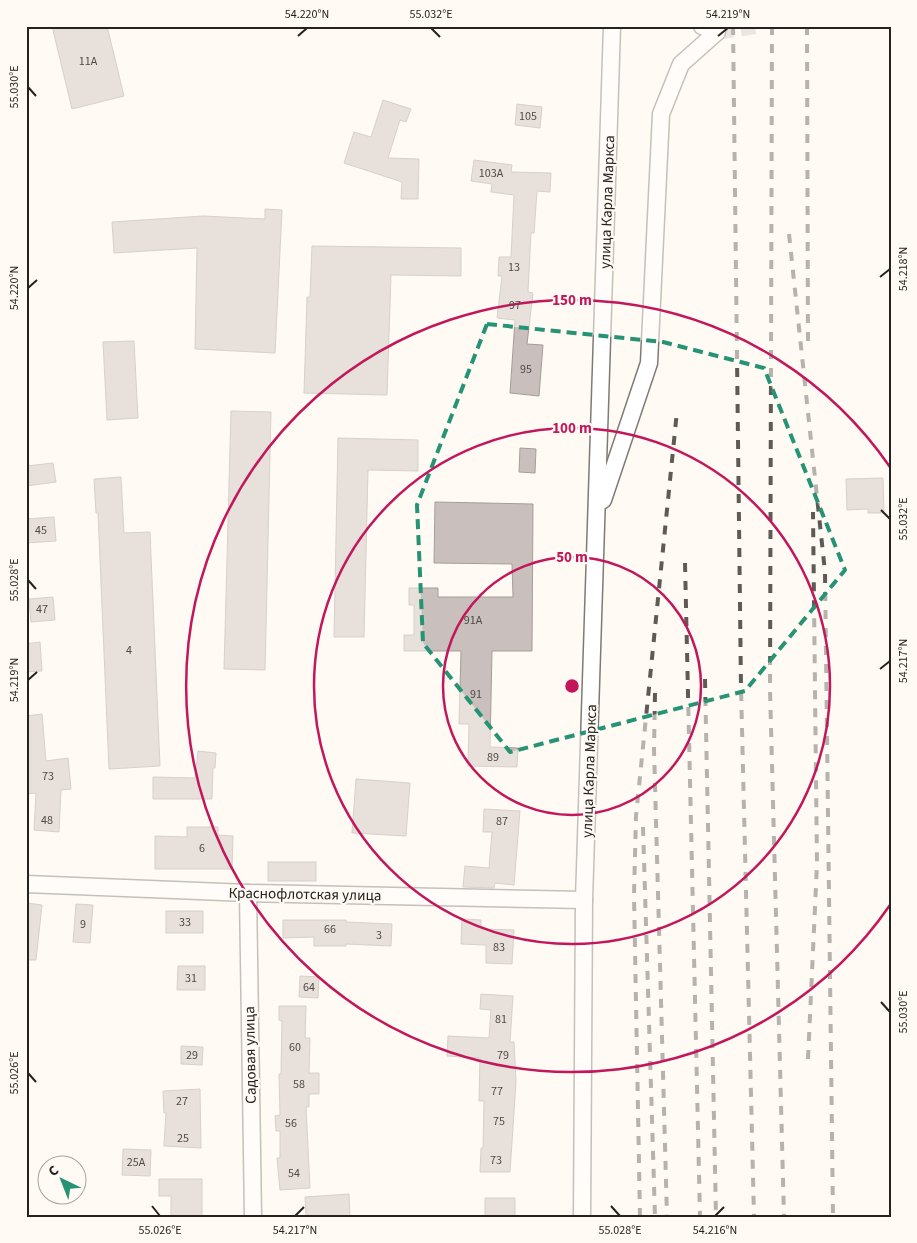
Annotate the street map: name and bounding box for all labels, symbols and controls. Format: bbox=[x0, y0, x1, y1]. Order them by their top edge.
text: 54.220°N bbox=[285, 6, 329, 23]
text: 55.032°E bbox=[409, 6, 453, 23]
text: 54.219°N bbox=[706, 6, 750, 23]
house number: 11А bbox=[79, 53, 98, 70]
text: 55.030°E bbox=[6, 65, 23, 109]
house number: 105 bbox=[519, 108, 537, 125]
street label: улица Карла Маркса bbox=[595, 135, 620, 269]
house number: 103А bbox=[479, 165, 504, 182]
text: 54.218°N bbox=[895, 247, 912, 291]
house number: 13 bbox=[508, 259, 520, 276]
text: 54.220°N bbox=[6, 266, 23, 310]
text: 150 m bbox=[552, 290, 592, 311]
house number: 97 bbox=[509, 297, 521, 314]
house number: 95 bbox=[520, 361, 532, 378]
text: 100 m bbox=[552, 418, 592, 439]
text: 55.032°E bbox=[895, 497, 912, 541]
house number: 45 bbox=[35, 522, 47, 539]
text: 50 m bbox=[556, 547, 588, 568]
text: 55.028°E bbox=[6, 558, 23, 602]
house number: 47 bbox=[36, 601, 48, 618]
house number: 91А bbox=[464, 612, 483, 629]
text: 54.217°N bbox=[895, 639, 912, 683]
house number: 4 bbox=[126, 642, 132, 659]
text: 54.219°N bbox=[6, 658, 23, 702]
centre of rings bbox=[563, 677, 581, 695]
house number: 91 bbox=[470, 686, 482, 703]
street label: улица Карла Маркса bbox=[577, 704, 602, 838]
house number: 89 bbox=[487, 749, 499, 766]
house number: 73 bbox=[42, 768, 54, 785]
house number: 48 bbox=[41, 812, 53, 829]
house number: 87 bbox=[496, 813, 508, 830]
house number: 6 bbox=[199, 840, 205, 857]
street label: Краснофлотская улица bbox=[228, 883, 382, 906]
house number: 33 bbox=[179, 914, 191, 931]
house number: 9 bbox=[80, 916, 86, 933]
house number: 66 bbox=[324, 921, 336, 938]
house number: 3 bbox=[376, 927, 382, 944]
house number: 83 bbox=[493, 939, 505, 956]
house number: 31 bbox=[185, 970, 197, 987]
house number: 64 bbox=[303, 979, 315, 996]
text: 55.030°E bbox=[895, 990, 912, 1034]
street label: Садовая улица bbox=[239, 1006, 262, 1104]
house number: 81 bbox=[495, 1011, 507, 1028]
house number: 60 bbox=[289, 1039, 301, 1056]
house number: 29 bbox=[186, 1047, 198, 1064]
house number: 79 bbox=[497, 1047, 509, 1064]
text: 55.026°E bbox=[6, 1051, 23, 1095]
house number: 58 bbox=[293, 1076, 305, 1093]
house number: 77 bbox=[491, 1083, 503, 1100]
house number: 27 bbox=[176, 1093, 188, 1110]
house number: 75 bbox=[493, 1113, 505, 1130]
house number: 56 bbox=[285, 1115, 297, 1132]
house number: 25 bbox=[177, 1130, 189, 1147]
house number: 73 bbox=[490, 1152, 502, 1169]
house number: 25А bbox=[127, 1154, 146, 1171]
north arrow bbox=[38, 1156, 88, 1206]
text: С bbox=[44, 1161, 64, 1181]
house number: 54 bbox=[288, 1165, 300, 1182]
text: 55.026°E bbox=[138, 1222, 182, 1239]
text: 54.217°N bbox=[273, 1222, 317, 1239]
text: 55.028°E bbox=[598, 1222, 642, 1239]
text: 54.216°N bbox=[693, 1222, 737, 1239]

